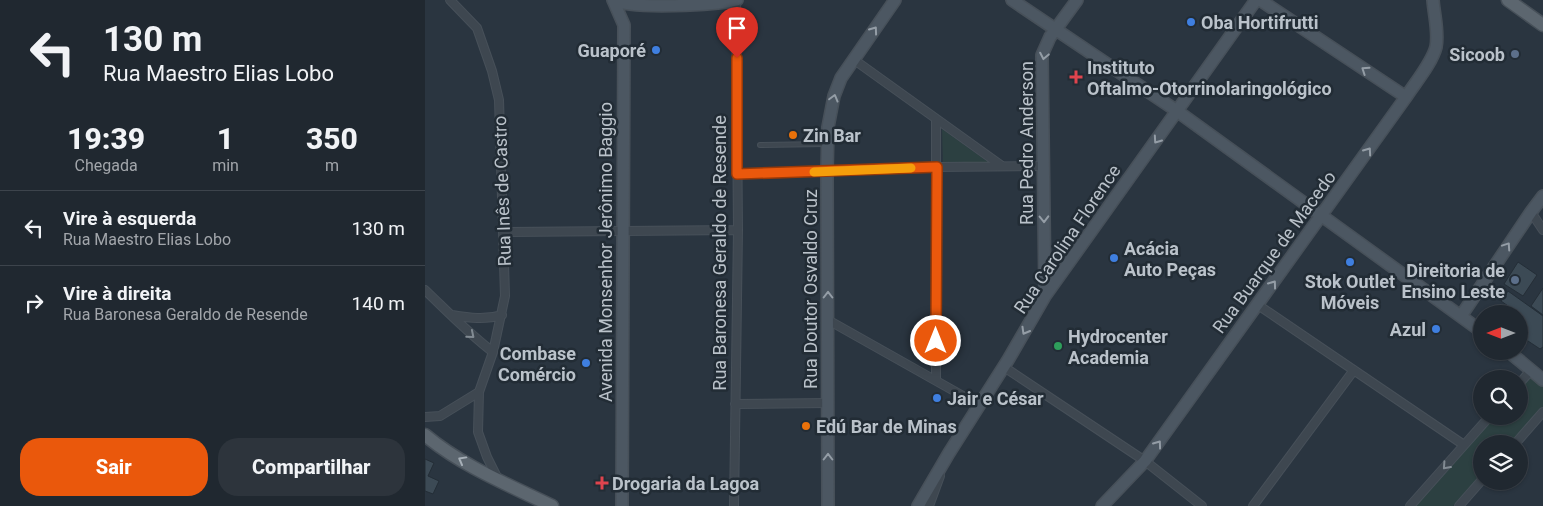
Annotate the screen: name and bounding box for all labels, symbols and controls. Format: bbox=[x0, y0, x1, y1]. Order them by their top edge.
pin bbox=[716, 7, 758, 58]
place label: Oba Hortifrutti bbox=[1201, 12, 1318, 33]
icon: arrive bbox=[723, 14, 751, 42]
marker: Oba Hortifrutti bbox=[1185, 16, 1197, 28]
text: 130 m bbox=[103, 19, 202, 60]
icon: left bbox=[20, 20, 85, 85]
one-way arrow bbox=[868, 26, 877, 36]
place label: Guaporé bbox=[578, 40, 646, 61]
marker: Guaporé bbox=[650, 44, 662, 56]
place label: Sicoob bbox=[1449, 44, 1505, 65]
marker: Sicoob bbox=[1509, 48, 1521, 60]
one-way arrow bbox=[1039, 52, 1049, 61]
place label: Instituto Oftalmo-Otorrinolaringológico bbox=[1087, 57, 1332, 99]
text: Rua Maestro Elias Lobo bbox=[103, 61, 334, 86]
street label: Rua Pedro Anderson bbox=[1016, 61, 1037, 225]
one-way arrow bbox=[1361, 67, 1371, 76]
marker: Instituto Oftalmo-Otorrinolaringológico bbox=[1069, 70, 1083, 84]
one-way arrow bbox=[828, 93, 839, 102]
street label: Avenida Monsenhor Jerônimo Baggio bbox=[595, 102, 616, 402]
street label: Rua Inês de Castro bbox=[489, 115, 515, 267]
street label: Rua Baronesa Geraldo de Resende bbox=[709, 115, 730, 391]
text: 19:39 bbox=[67, 121, 145, 156]
text: 1 bbox=[217, 121, 234, 156]
text: 350 bbox=[306, 121, 358, 156]
place label: Zin Bar bbox=[803, 125, 861, 146]
marker: Zin Bar bbox=[787, 129, 799, 141]
one-way arrow bbox=[1154, 134, 1163, 143]
one-way arrow bbox=[1362, 147, 1371, 157]
text: Chegada bbox=[75, 156, 138, 175]
text: min bbox=[212, 156, 239, 175]
text: m bbox=[325, 156, 339, 175]
street label: Rua Carolina Florence bbox=[1009, 161, 1125, 317]
street label: Rua Buarque de Macedo bbox=[1208, 167, 1340, 337]
street label: Rua Doutor Osvaldo Cruz bbox=[800, 189, 821, 389]
text: Vire à esquerda bbox=[63, 207, 196, 230]
icon: left bbox=[20, 214, 48, 242]
one-way arrow bbox=[1039, 215, 1049, 223]
text: 130 m bbox=[352, 217, 405, 240]
text: Rua Maestro Elias Lobo bbox=[63, 230, 231, 249]
place label: Acácia Auto Peças bbox=[1124, 238, 1216, 280]
one-way arrow bbox=[1501, 243, 1511, 252]
marker: Acácia Auto Peças bbox=[1108, 252, 1120, 264]
marker: Stok Outlet Móveis bbox=[1344, 256, 1356, 268]
place label: Direitoria de Ensino Leste bbox=[1402, 260, 1505, 302]
place label: Stok Outlet Móveis bbox=[1305, 271, 1395, 313]
marker: Direitoria de Ensino Leste bbox=[1509, 274, 1521, 286]
one-way arrow bbox=[1267, 280, 1276, 289]
text: Vire à direita bbox=[63, 282, 172, 305]
icon: right bbox=[20, 289, 48, 317]
one-way arrow bbox=[823, 291, 833, 298]
text: 140 m bbox=[352, 292, 405, 315]
text: Rua Baronesa Geraldo de Resende bbox=[63, 305, 308, 324]
north arrow bbox=[1473, 305, 1527, 360]
map controls bbox=[1473, 305, 1528, 490]
position arrow bbox=[909, 314, 961, 366]
place label: Azul bbox=[1390, 319, 1426, 340]
marker: Azul bbox=[1430, 323, 1442, 335]
one-way arrow bbox=[1022, 326, 1032, 335]
place label: Hydrocenter Academia bbox=[1068, 326, 1168, 368]
one-way arrow bbox=[465, 329, 474, 337]
marker: Hydrocenter Academia bbox=[1052, 340, 1064, 352]
place label: Combase Comércio bbox=[498, 343, 576, 385]
marker: Combase Comércio bbox=[580, 357, 592, 369]
button: search bbox=[1473, 370, 1528, 425]
place label: Jair e César bbox=[947, 388, 1044, 409]
marker: Jair e César bbox=[931, 392, 943, 404]
place label: Edú Bar de Minas bbox=[816, 416, 957, 437]
marker: Edú Bar de Minas bbox=[800, 420, 812, 432]
button: layers bbox=[1473, 435, 1528, 490]
button: Sair bbox=[20, 438, 208, 496]
button: Compartilhar bbox=[218, 438, 405, 496]
one-way arrow bbox=[1152, 440, 1161, 450]
one-way arrow bbox=[823, 453, 833, 461]
one-way arrow bbox=[458, 456, 467, 466]
one-way arrow bbox=[1442, 460, 1451, 469]
place label: Drogaria da Lagoa bbox=[612, 473, 760, 494]
marker: Drogaria da Lagoa bbox=[596, 477, 608, 489]

